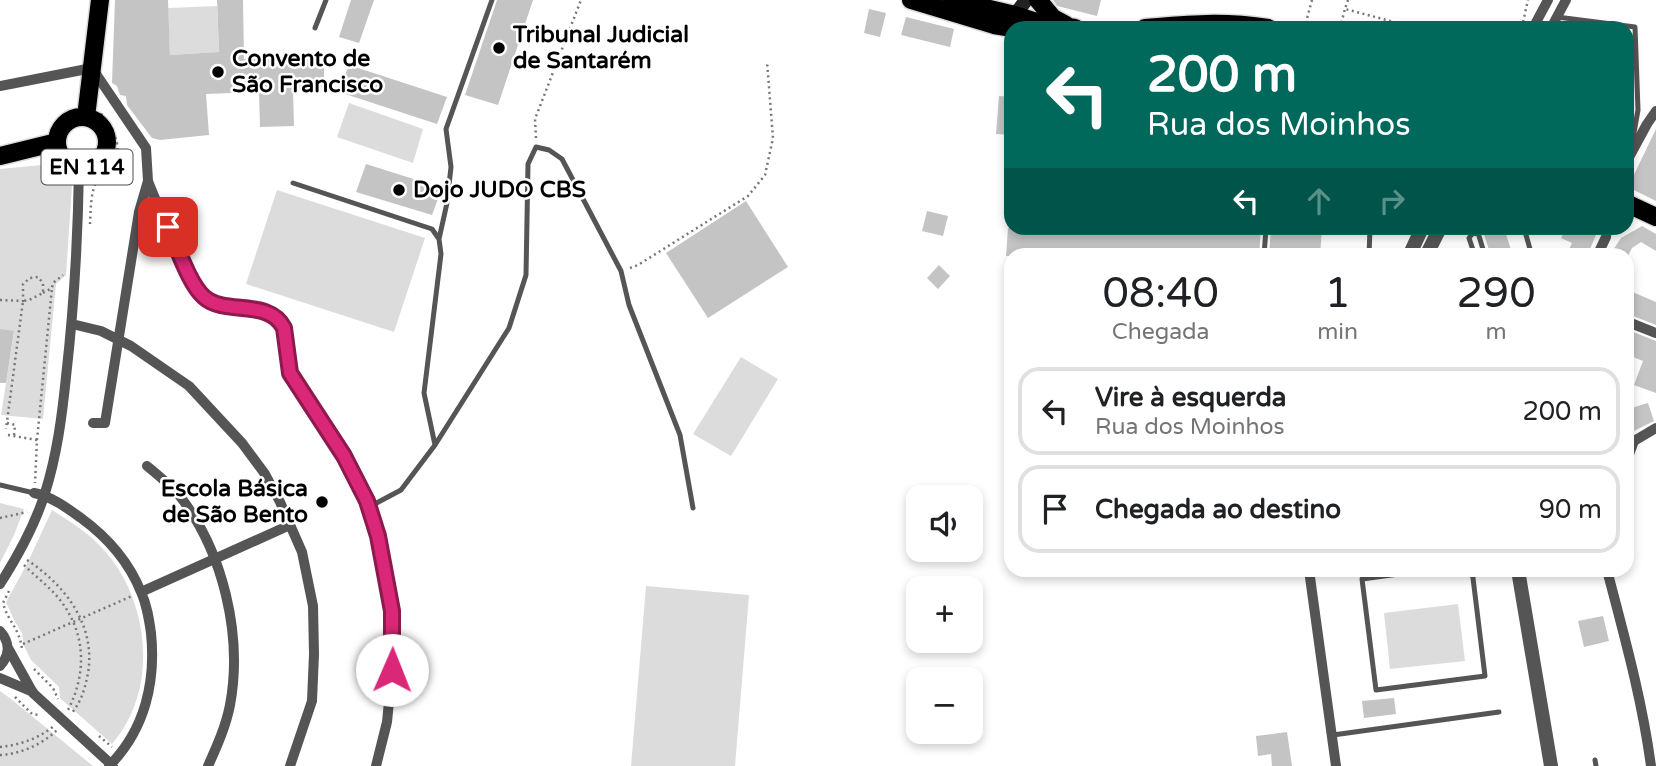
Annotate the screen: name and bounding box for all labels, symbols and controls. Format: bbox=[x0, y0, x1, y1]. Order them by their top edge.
place label: Tribunal Judicial de Santarém bbox=[512, 21, 689, 75]
marker: Tribunal Judicial de Santarém bbox=[491, 40, 507, 56]
place label: Convento de São Francisco bbox=[232, 45, 383, 99]
text: 200 m bbox=[1147, 46, 1297, 105]
icon: left bbox=[1032, 49, 1123, 140]
marker: Convento de São Francisco bbox=[210, 64, 226, 80]
text: Rua dos Moinhos bbox=[1147, 106, 1411, 144]
road number: EN 114 bbox=[42, 150, 132, 184]
place label: Dojo JUDO CBS bbox=[413, 176, 586, 204]
marker: Dojo JUDO CBS bbox=[391, 182, 407, 198]
icon: left bbox=[1227, 182, 1265, 220]
icon: ahead bbox=[1300, 182, 1338, 220]
icon: right bbox=[1373, 182, 1411, 220]
pin bbox=[138, 197, 198, 257]
icon: arrive bbox=[149, 208, 187, 246]
text: 08:40 bbox=[1102, 268, 1219, 319]
text: 1 bbox=[1324, 268, 1351, 319]
text: 290 bbox=[1456, 268, 1536, 319]
text: Chegada bbox=[1112, 318, 1210, 346]
text: min bbox=[1317, 318, 1358, 346]
text: m bbox=[1485, 318, 1507, 346]
text: Vire à esquerda bbox=[1095, 382, 1286, 413]
icon: left bbox=[1036, 392, 1074, 430]
text: 200 m bbox=[1522, 396, 1602, 427]
text: Rua dos Moinhos bbox=[1095, 413, 1284, 441]
place label: Escola Básica de São Bento bbox=[161, 475, 308, 529]
map controls bbox=[906, 485, 983, 744]
button: sound bbox=[906, 485, 983, 562]
icon: arrive bbox=[1036, 490, 1074, 528]
marker: Escola Básica de São Bento bbox=[314, 494, 330, 510]
text: Chegada ao destino bbox=[1095, 494, 1341, 525]
text: 90 m bbox=[1539, 494, 1602, 525]
button: + bbox=[906, 576, 983, 653]
position arrow bbox=[355, 633, 429, 707]
button: − bbox=[906, 667, 983, 744]

